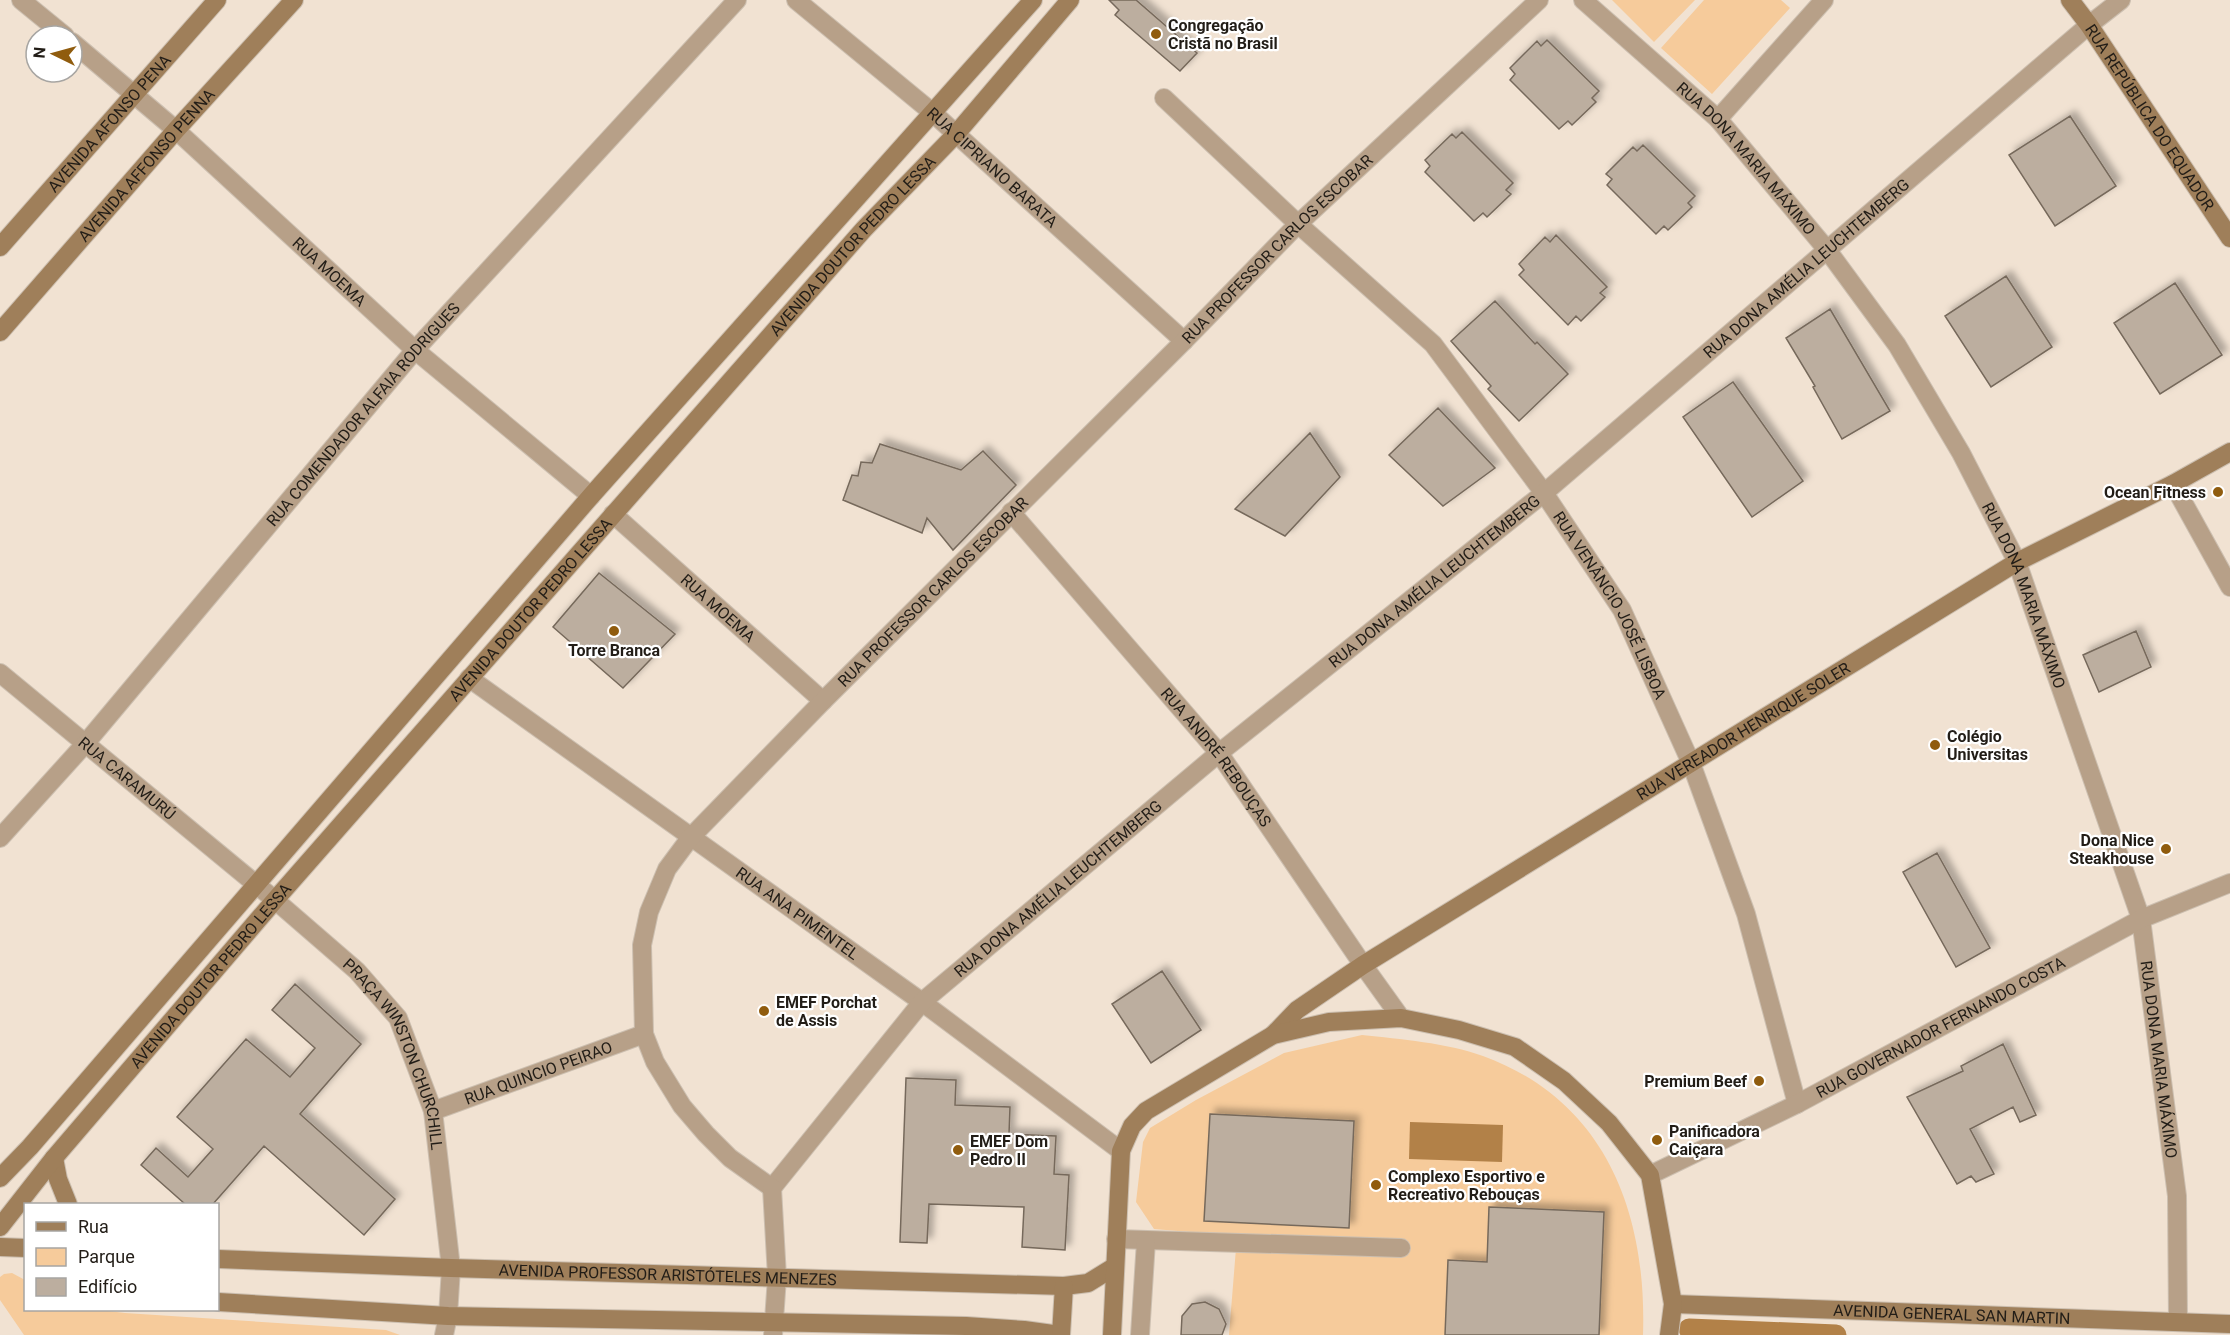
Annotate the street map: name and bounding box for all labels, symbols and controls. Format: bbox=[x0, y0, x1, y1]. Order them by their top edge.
place label: Congregação Cristã no Brasil bbox=[1168, 16, 1278, 53]
street label: RUA REPÚBLICA DO EQUADOR bbox=[2082, 21, 2219, 214]
north arrow bbox=[24, 24, 84, 84]
marker: Congregação Cristã no Brasil bbox=[1149, 27, 1163, 41]
text: N bbox=[30, 46, 50, 59]
street label: AVENIDA AFONSO PENA bbox=[43, 50, 175, 196]
street label: RUA DONA MARIA MÁXIMO bbox=[1673, 78, 1820, 238]
street label: AVENIDA AFFONSO PENNA bbox=[74, 84, 219, 245]
street label: RUA CIPRIANO BARATA bbox=[923, 103, 1062, 232]
street label: RUA PROFESSOR CARLOS ESCOBAR bbox=[1178, 150, 1376, 347]
street label: AVENIDA DOUTOR PEDRO LESSA bbox=[765, 151, 940, 340]
street label: RUA DONA AMÉLIA LEUCHTEMBERG bbox=[1699, 174, 1913, 362]
street label: RUA MOEMA bbox=[289, 233, 371, 310]
street label: RUA COMENDADOR ALFAIA RODRIGUES bbox=[262, 298, 463, 530]
place label: Ocean Fitness bbox=[2104, 483, 2206, 502]
marker: Ocean Fitness bbox=[2211, 485, 2225, 499]
street label: RUA DONA AMÉLIA LEUCHTEMBERG bbox=[1325, 491, 1544, 671]
street label: RUA PROFESSOR CARLOS ESCOBAR bbox=[834, 493, 1032, 690]
street label: RUA DONA MARIA MÁXIMO bbox=[1978, 499, 2070, 691]
street label: RUA VENÂNCIO JOSÉ LISBOA bbox=[1549, 508, 1671, 702]
street label: AVENIDA DOUTOR PEDRO LESSA bbox=[445, 514, 616, 705]
street label: RUA MOEMA bbox=[677, 570, 760, 646]
marker: Torre Branca bbox=[607, 624, 621, 638]
place label: Torre Branca bbox=[568, 641, 660, 660]
street label: RUA VEREADOR HENRIQUE SOLER bbox=[1633, 658, 1853, 804]
street label: RUA ANDRÉ REBOUÇAS bbox=[1157, 684, 1276, 830]
place label: Colégio Universitas bbox=[1947, 727, 2028, 764]
street label: RUA CARAMURÚ bbox=[75, 732, 180, 824]
marker: Colégio Universitas bbox=[1928, 738, 1942, 752]
street label: RUA DONA AMÉLIA LEUCHTEMBERG bbox=[950, 796, 1165, 981]
place label: Dona Nice Steakhouse bbox=[2069, 831, 2154, 868]
marker: Dona Nice Steakhouse bbox=[2159, 842, 2173, 856]
street label: RUA ANA PIMENTEL bbox=[732, 863, 863, 964]
street label: AVENIDA DOUTOR PEDRO LESSA bbox=[126, 879, 295, 1072]
street label: RUA GOVERNADOR FERNANDO COSTA bbox=[1813, 952, 2069, 1102]
street label: PRAÇA WINSTON CHURCHILL bbox=[339, 954, 447, 1151]
street label: RUA DONA MARIA MÁXIMO bbox=[2137, 959, 2182, 1159]
place label: EMEF Porchat de Assis bbox=[776, 993, 878, 1030]
marker: EMEF Porchat de Assis bbox=[757, 1004, 771, 1018]
street label: RUA QUINCIO PEIRAO bbox=[462, 1037, 615, 1108]
place label: Premium Beef bbox=[1644, 1072, 1747, 1091]
marker: Premium Beef bbox=[1752, 1074, 1766, 1088]
place label: Panificadora Caiçara bbox=[1669, 1122, 1760, 1159]
place label: EMEF Dom Pedro II bbox=[970, 1132, 1048, 1169]
marker: Panificadora Caiçara bbox=[1650, 1133, 1664, 1147]
marker: EMEF Dom Pedro II bbox=[951, 1143, 965, 1157]
place label: Complexo Esportivo e Recreativo Rebouças bbox=[1388, 1167, 1545, 1204]
marker: Complexo Esportivo e Recreativo Rebouças bbox=[1369, 1178, 1383, 1192]
legend bbox=[24, 1203, 219, 1311]
text: Rua bbox=[78, 1216, 109, 1237]
text: Parque bbox=[78, 1246, 135, 1267]
street label: AVENIDA PROFESSOR ARISTÓTELES MENEZES bbox=[498, 1260, 837, 1289]
text: Edifício bbox=[78, 1276, 137, 1297]
street label: AVENIDA GENERAL SAN MARTIN bbox=[1833, 1300, 2071, 1328]

